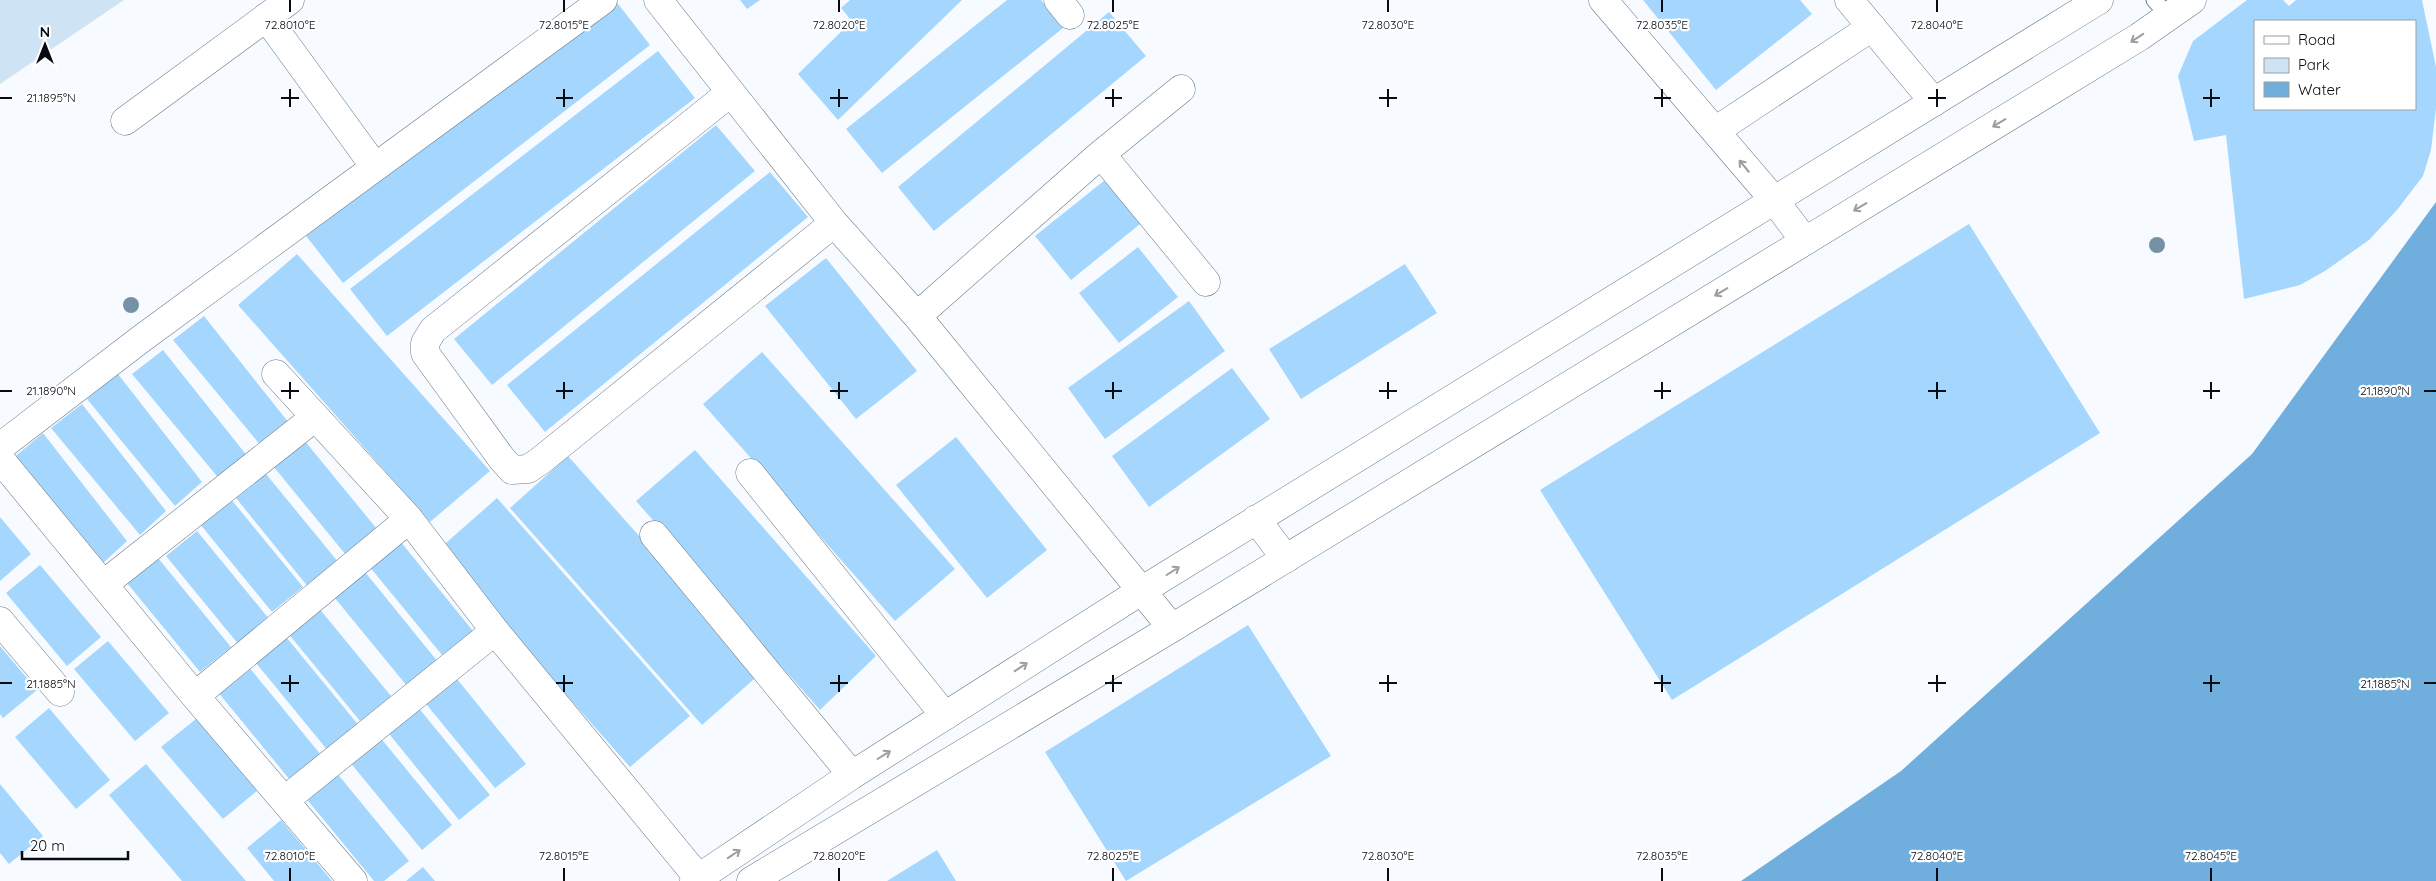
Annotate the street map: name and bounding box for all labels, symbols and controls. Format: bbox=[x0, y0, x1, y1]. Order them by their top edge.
text: 72.8010°E bbox=[265, 17, 316, 32]
text: 72.8015°E bbox=[539, 17, 589, 32]
text: 72.8020°E bbox=[812, 17, 866, 32]
text: 72.8025°E bbox=[1087, 17, 1139, 32]
text: 72.8030°E bbox=[1362, 17, 1415, 32]
text: 72.8035°E bbox=[1636, 17, 1688, 32]
text: 72.8040°E bbox=[1911, 17, 1964, 32]
north arrow bbox=[20, 20, 70, 70]
legend bbox=[2254, 20, 2416, 110]
text: N bbox=[40, 23, 50, 41]
text: Road bbox=[2298, 30, 2335, 49]
one-way arrow bbox=[2131, 33, 2145, 43]
text: Park bbox=[2298, 55, 2330, 74]
text: Water bbox=[2298, 80, 2341, 99]
text: 21.1895°N bbox=[26, 90, 76, 105]
one-way arrow bbox=[1992, 118, 2006, 128]
one-way arrow bbox=[1739, 159, 1750, 172]
one-way arrow bbox=[1853, 203, 1867, 213]
one-way arrow bbox=[1715, 288, 1729, 298]
text: 21.1890°N bbox=[26, 383, 76, 398]
text: 21.1890°N bbox=[2360, 383, 2410, 398]
one-way arrow bbox=[1166, 565, 1180, 575]
one-way arrow bbox=[1014, 662, 1028, 672]
text: 21.1885°N bbox=[26, 676, 76, 691]
text: 21.1885°N bbox=[2360, 676, 2410, 691]
one-way arrow bbox=[877, 749, 891, 759]
scale bar bbox=[22, 828, 129, 860]
text: 20 m bbox=[30, 836, 65, 855]
text: 72.8010°E bbox=[265, 848, 316, 863]
text: 72.8015°E bbox=[539, 848, 589, 863]
text: 72.8020°E bbox=[812, 848, 866, 863]
text: 72.8025°E bbox=[1087, 848, 1139, 863]
text: 72.8030°E bbox=[1362, 848, 1415, 863]
text: 72.8035°E bbox=[1636, 848, 1688, 863]
text: 72.8040°E bbox=[1911, 848, 1964, 863]
text: 72.8045°E bbox=[2185, 848, 2237, 863]
one-way arrow bbox=[727, 849, 741, 859]

